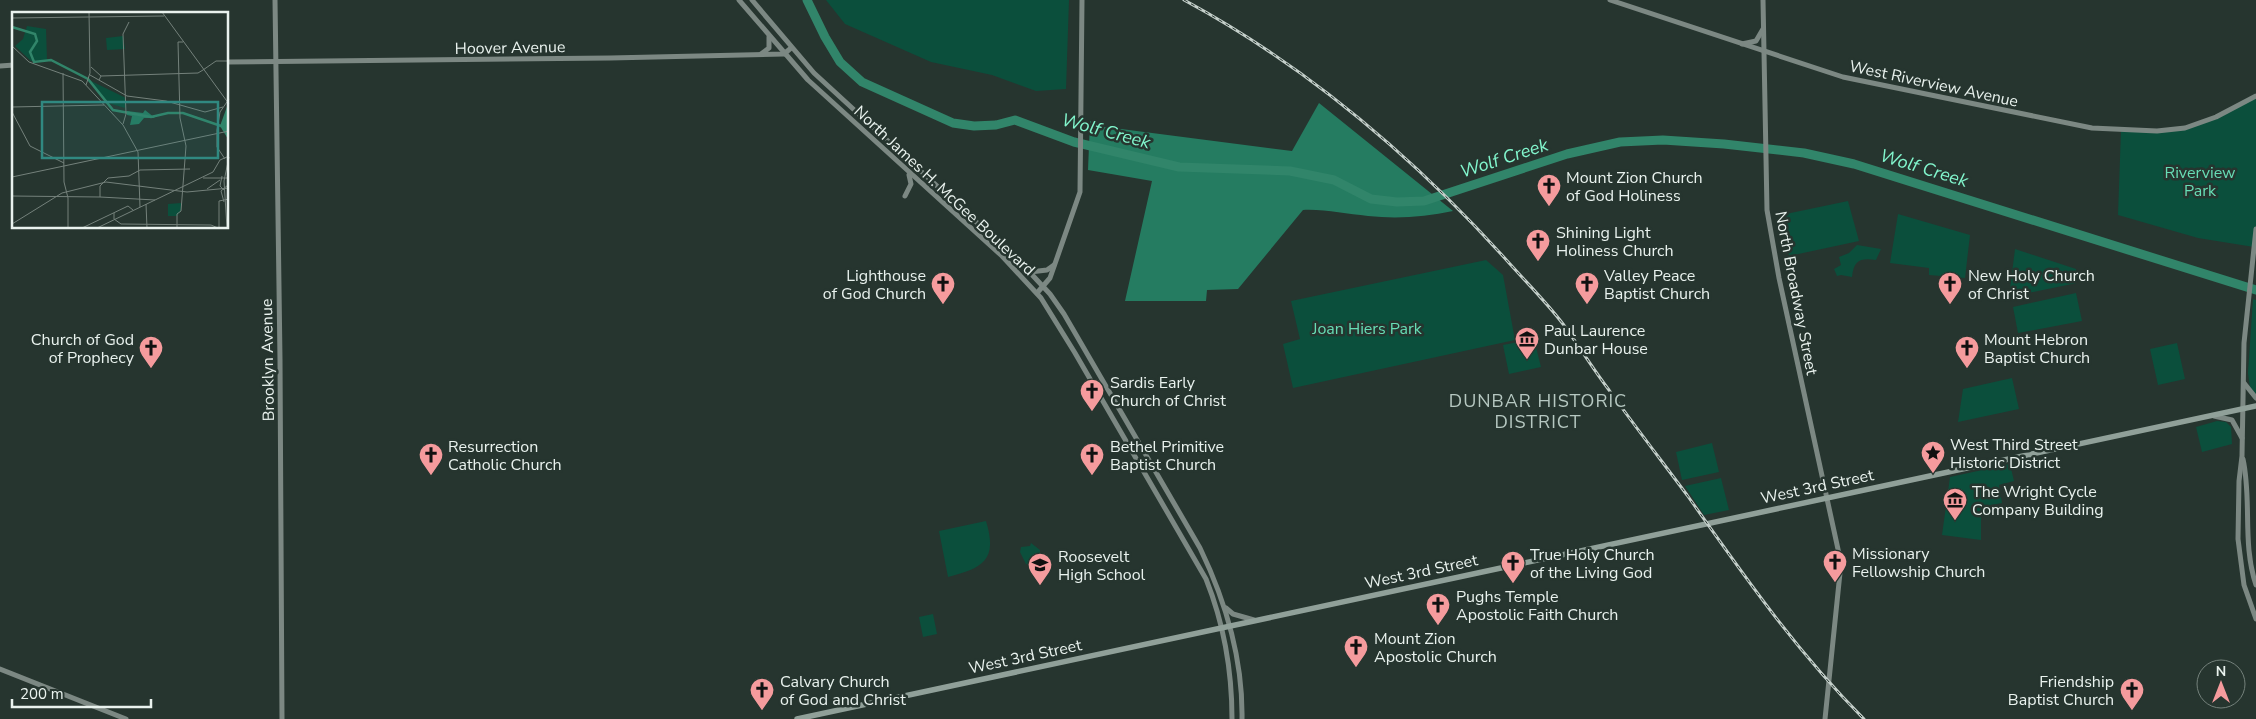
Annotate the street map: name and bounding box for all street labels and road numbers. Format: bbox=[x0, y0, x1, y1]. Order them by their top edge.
street label: Hoover Avenue bbox=[454, 36, 566, 60]
street label: West Riverview Avenue bbox=[1847, 55, 2020, 113]
street label: North James H. McGee Boulevard bbox=[849, 101, 1040, 281]
street label: North Broadway Street bbox=[1769, 209, 1823, 377]
street label: Brooklyn Avenue bbox=[256, 298, 280, 422]
street label: West 3rd Street bbox=[1759, 464, 1876, 510]
street label: West 3rd Street bbox=[1363, 549, 1480, 595]
street label: West 3rd Street bbox=[967, 634, 1084, 680]

